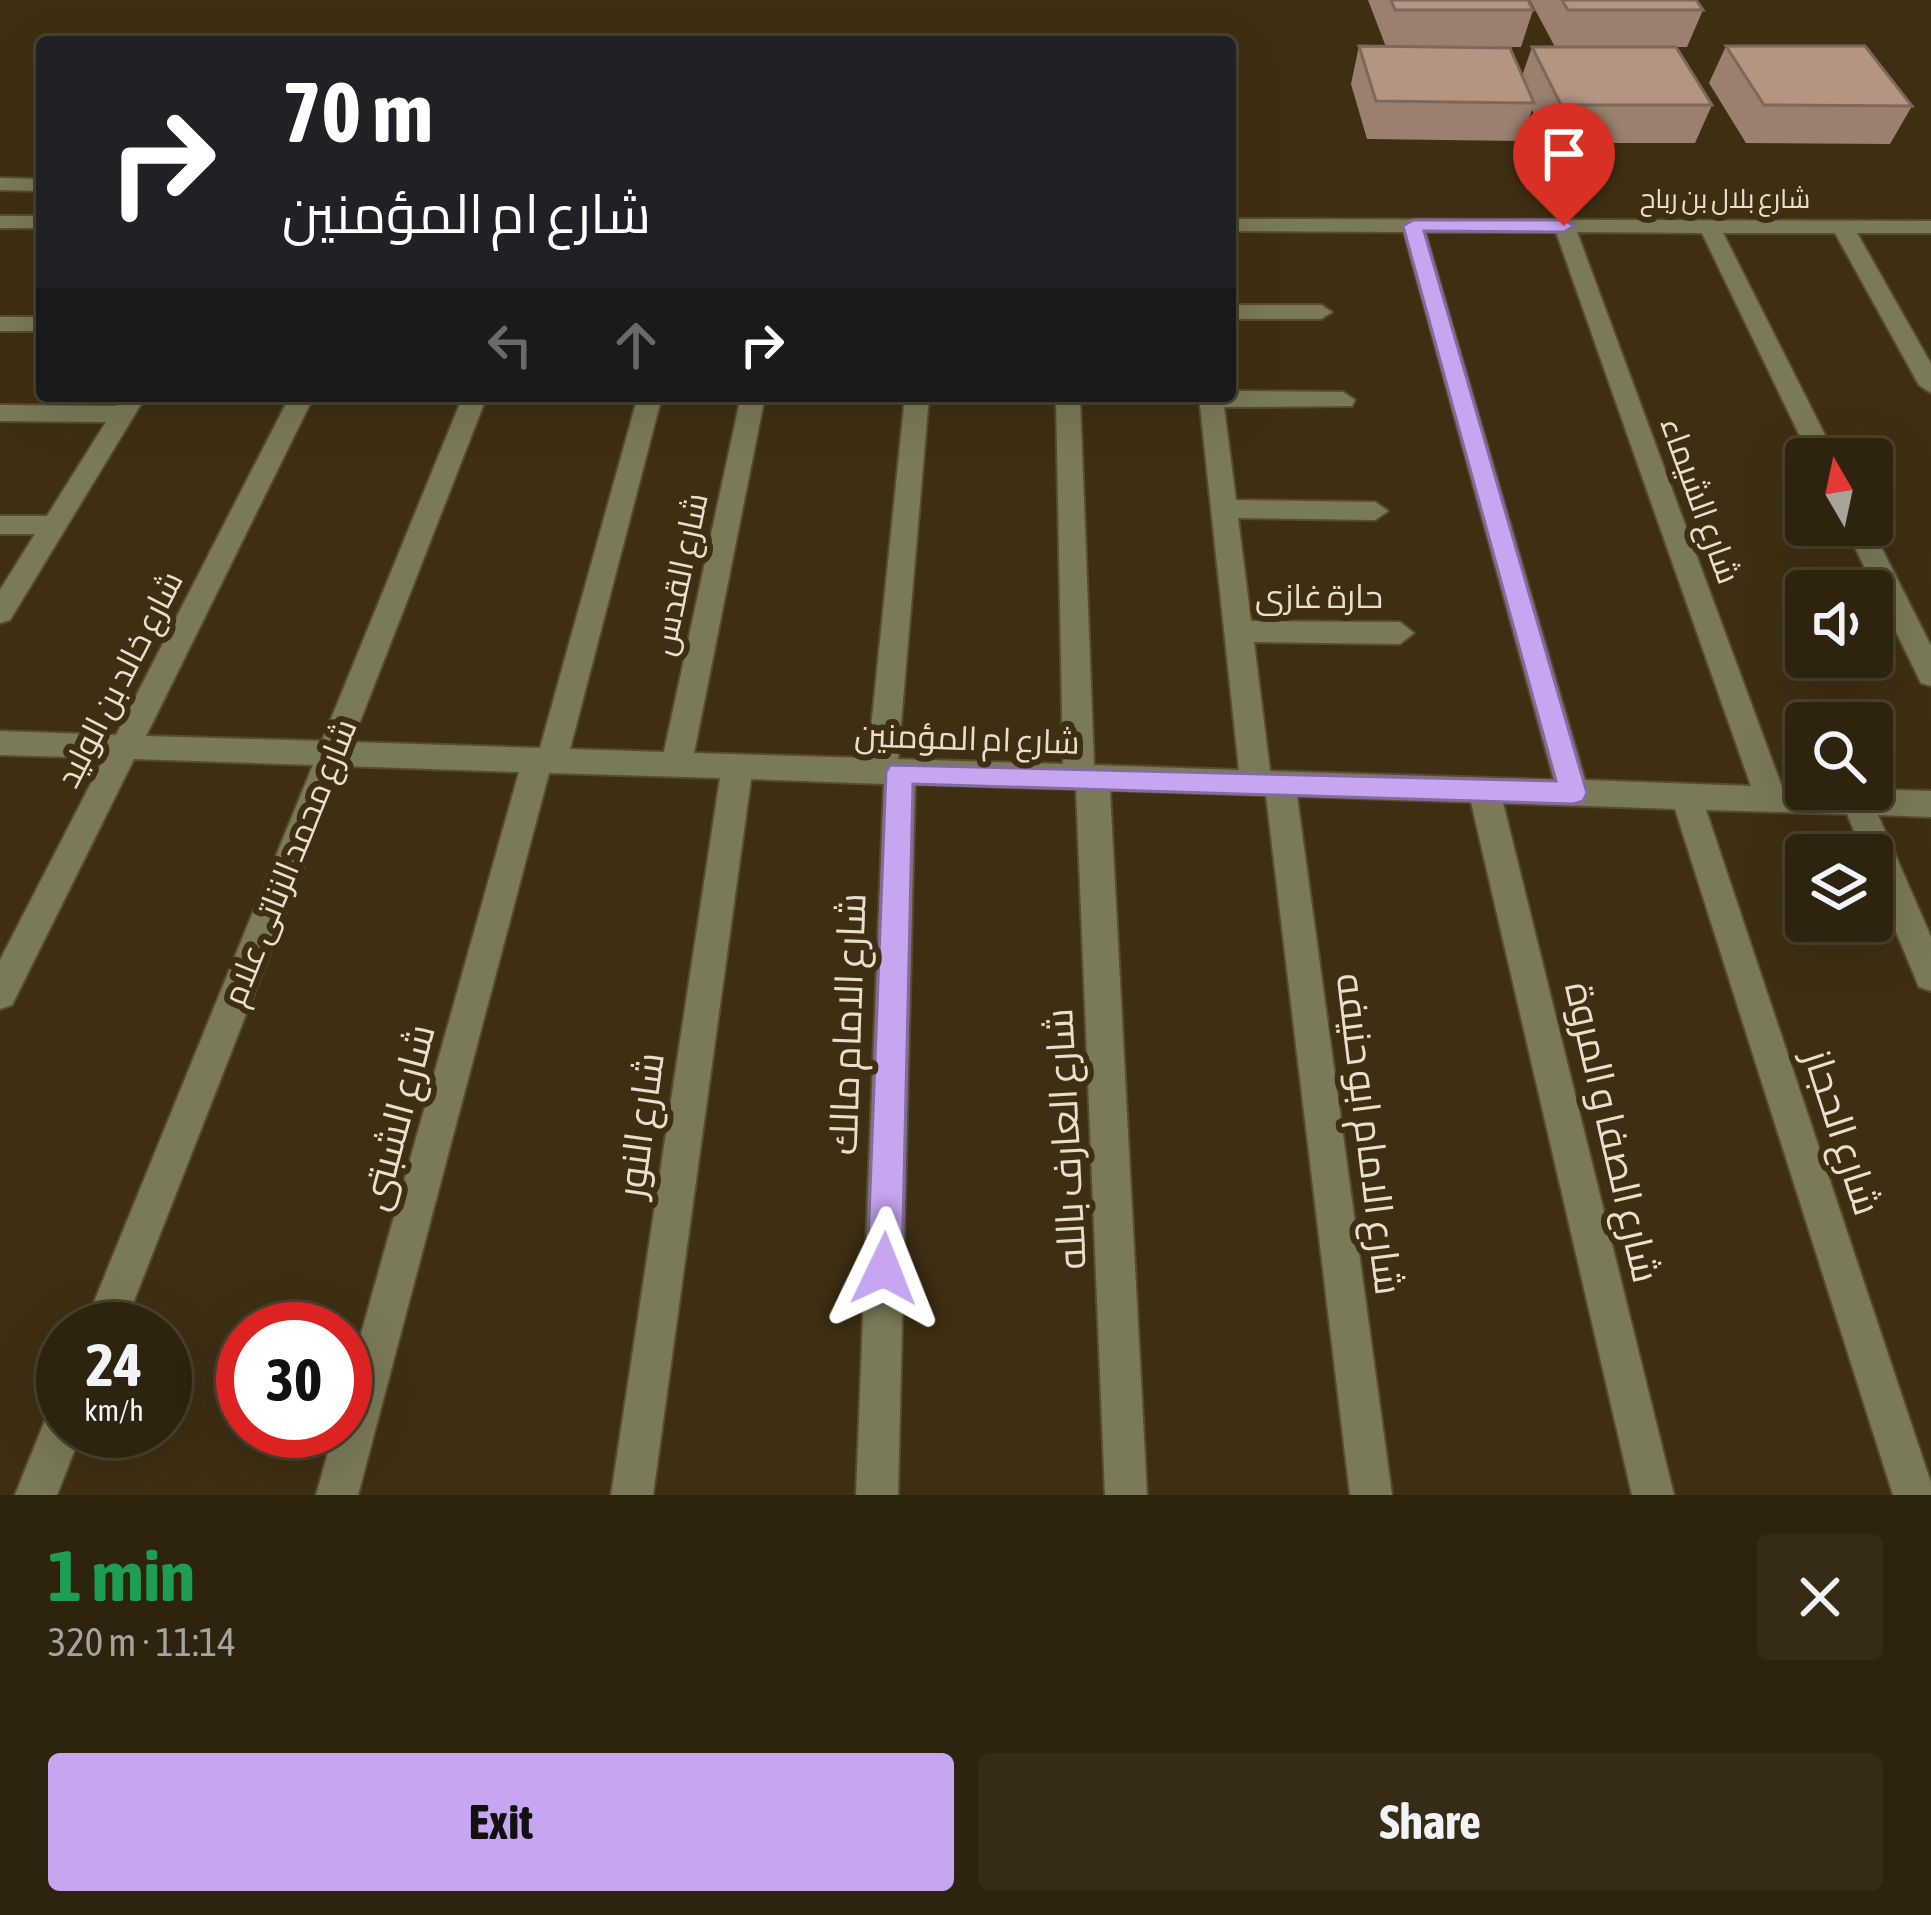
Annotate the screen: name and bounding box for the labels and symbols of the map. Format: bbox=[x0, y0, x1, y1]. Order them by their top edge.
pin bbox=[1513, 103, 1615, 226]
street label: شارع بلال بن رباح bbox=[1640, 183, 1810, 217]
street label: شارع الشيماء bbox=[1650, 412, 1749, 590]
north arrow bbox=[1785, 438, 1893, 546]
street label: شارع القدس bbox=[643, 489, 719, 660]
street label: شارع خالد بن الوليد bbox=[48, 565, 193, 795]
street label: حارة غازى bbox=[1255, 577, 1383, 616]
street label: شارع محمد الزناتى علام bbox=[214, 713, 367, 1012]
street label: شارع ام المؤمنين bbox=[854, 715, 1080, 765]
street label: شارع الامام مالك bbox=[820, 892, 879, 1156]
street label: شارع الامام ابو حنيفه bbox=[1323, 971, 1412, 1298]
street label: شارع الصفا و المروة bbox=[1552, 977, 1669, 1288]
street label: شارع العارف بالله bbox=[1036, 1007, 1099, 1271]
street label: شارع الشبتى bbox=[351, 1019, 448, 1216]
street label: شارع الحجاز bbox=[1790, 1042, 1890, 1222]
street label: شارع النور bbox=[608, 1049, 677, 1203]
position arrow bbox=[821, 1206, 947, 1332]
speed limit sign: 30 bbox=[216, 1302, 372, 1458]

